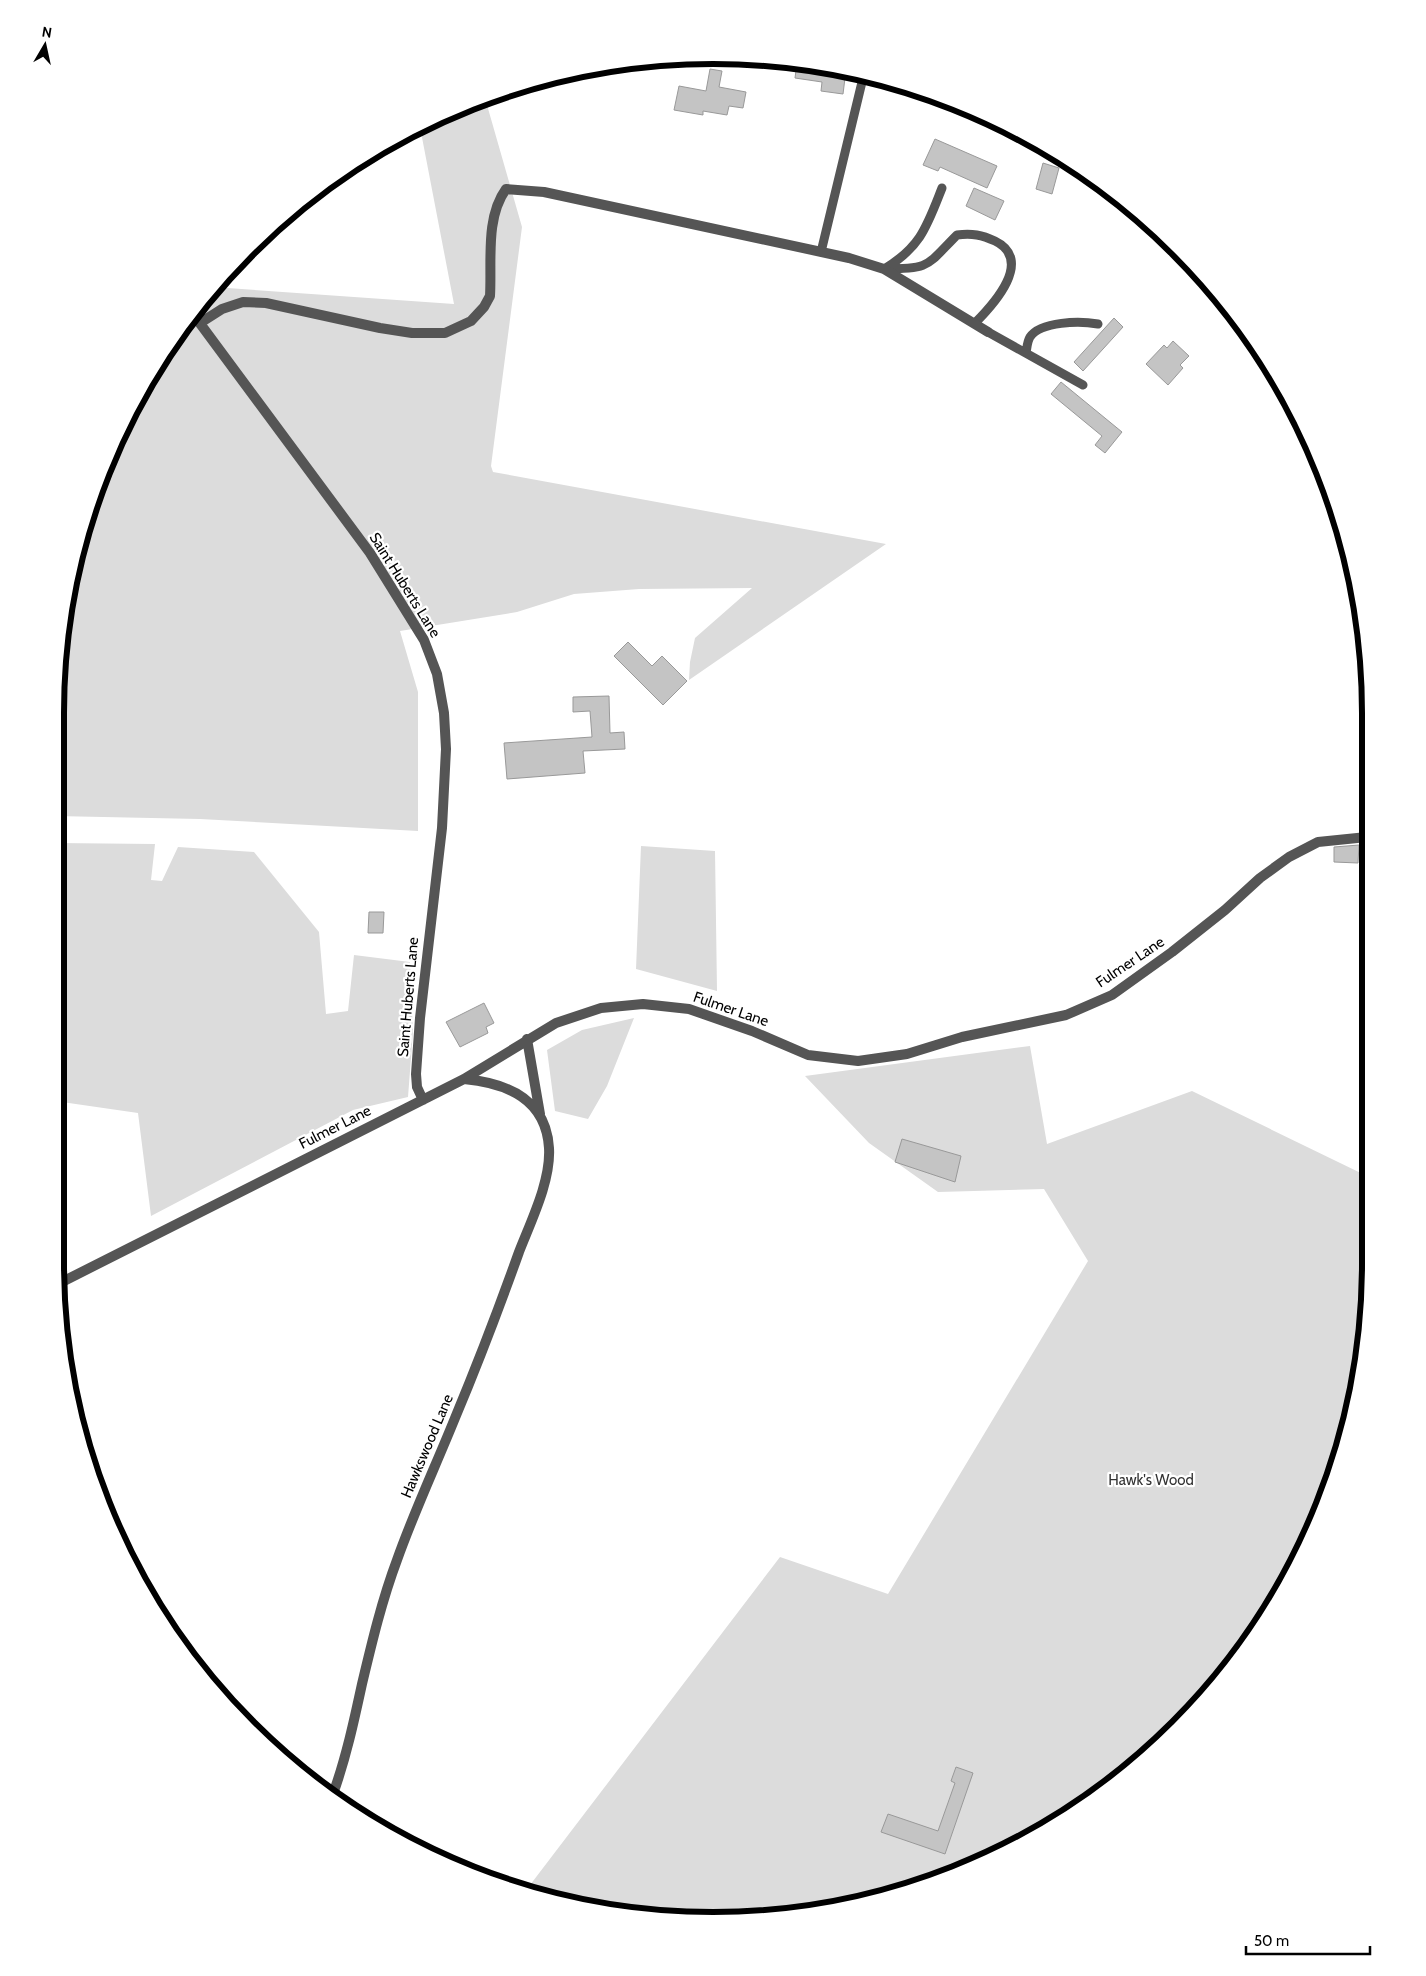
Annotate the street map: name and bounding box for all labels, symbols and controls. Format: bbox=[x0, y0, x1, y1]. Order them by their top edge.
north arrow bbox=[20, 20, 70, 70]
text: N bbox=[41, 22, 53, 42]
street label: Saint Huberts Lane bbox=[365, 529, 445, 641]
street label: Fulmer Lane bbox=[1092, 932, 1168, 991]
street label: Saint Huberts Lane bbox=[394, 936, 422, 1058]
street label: Fulmer Lane bbox=[691, 988, 771, 1030]
street label: Fulmer Lane bbox=[296, 1101, 374, 1153]
street label: Hawkswood Lane bbox=[397, 1391, 457, 1501]
park label: Hawk's Wood bbox=[1108, 1471, 1194, 1489]
scale bar bbox=[1246, 1924, 1370, 1956]
text: 50 m bbox=[1254, 1932, 1289, 1950]

